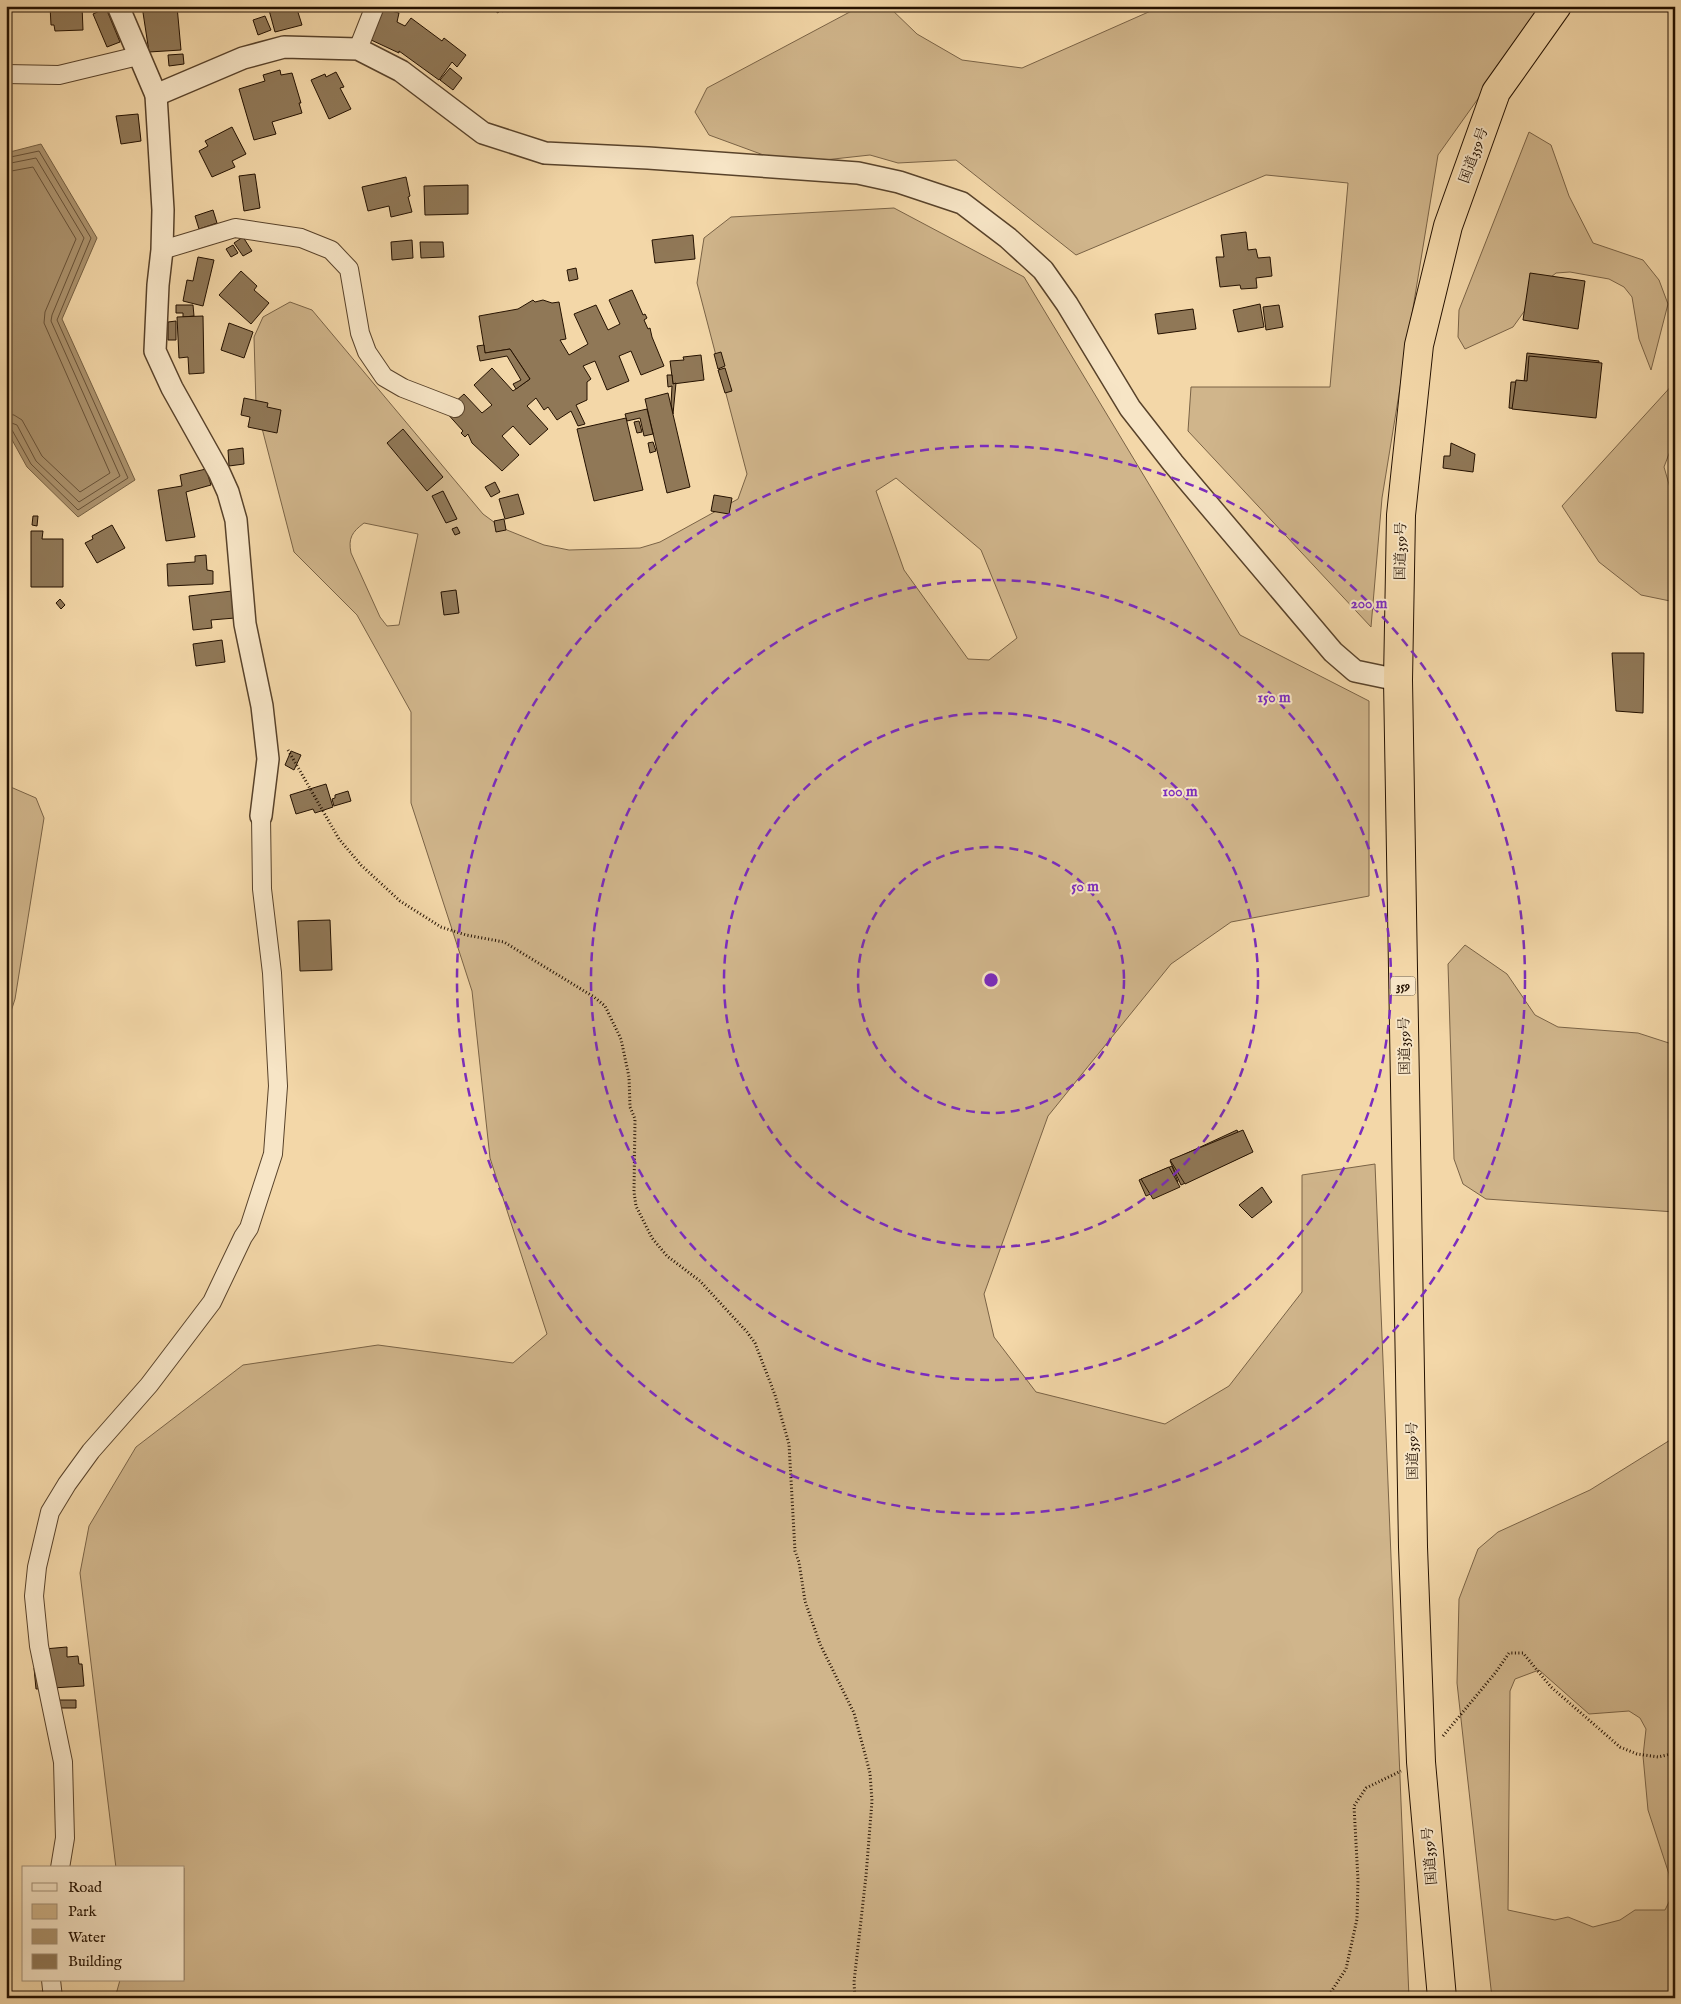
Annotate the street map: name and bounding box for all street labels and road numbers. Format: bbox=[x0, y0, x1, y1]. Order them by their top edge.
street label: 国道359号 bbox=[1455, 125, 1492, 186]
street label: 国道359号 bbox=[1391, 522, 1411, 580]
road number: 359 bbox=[1390, 976, 1416, 996]
street label: 国道359号 bbox=[1395, 1017, 1415, 1075]
street label: 国道359号 bbox=[1403, 1422, 1423, 1480]
street label: 国道359号 bbox=[1418, 1826, 1442, 1886]

